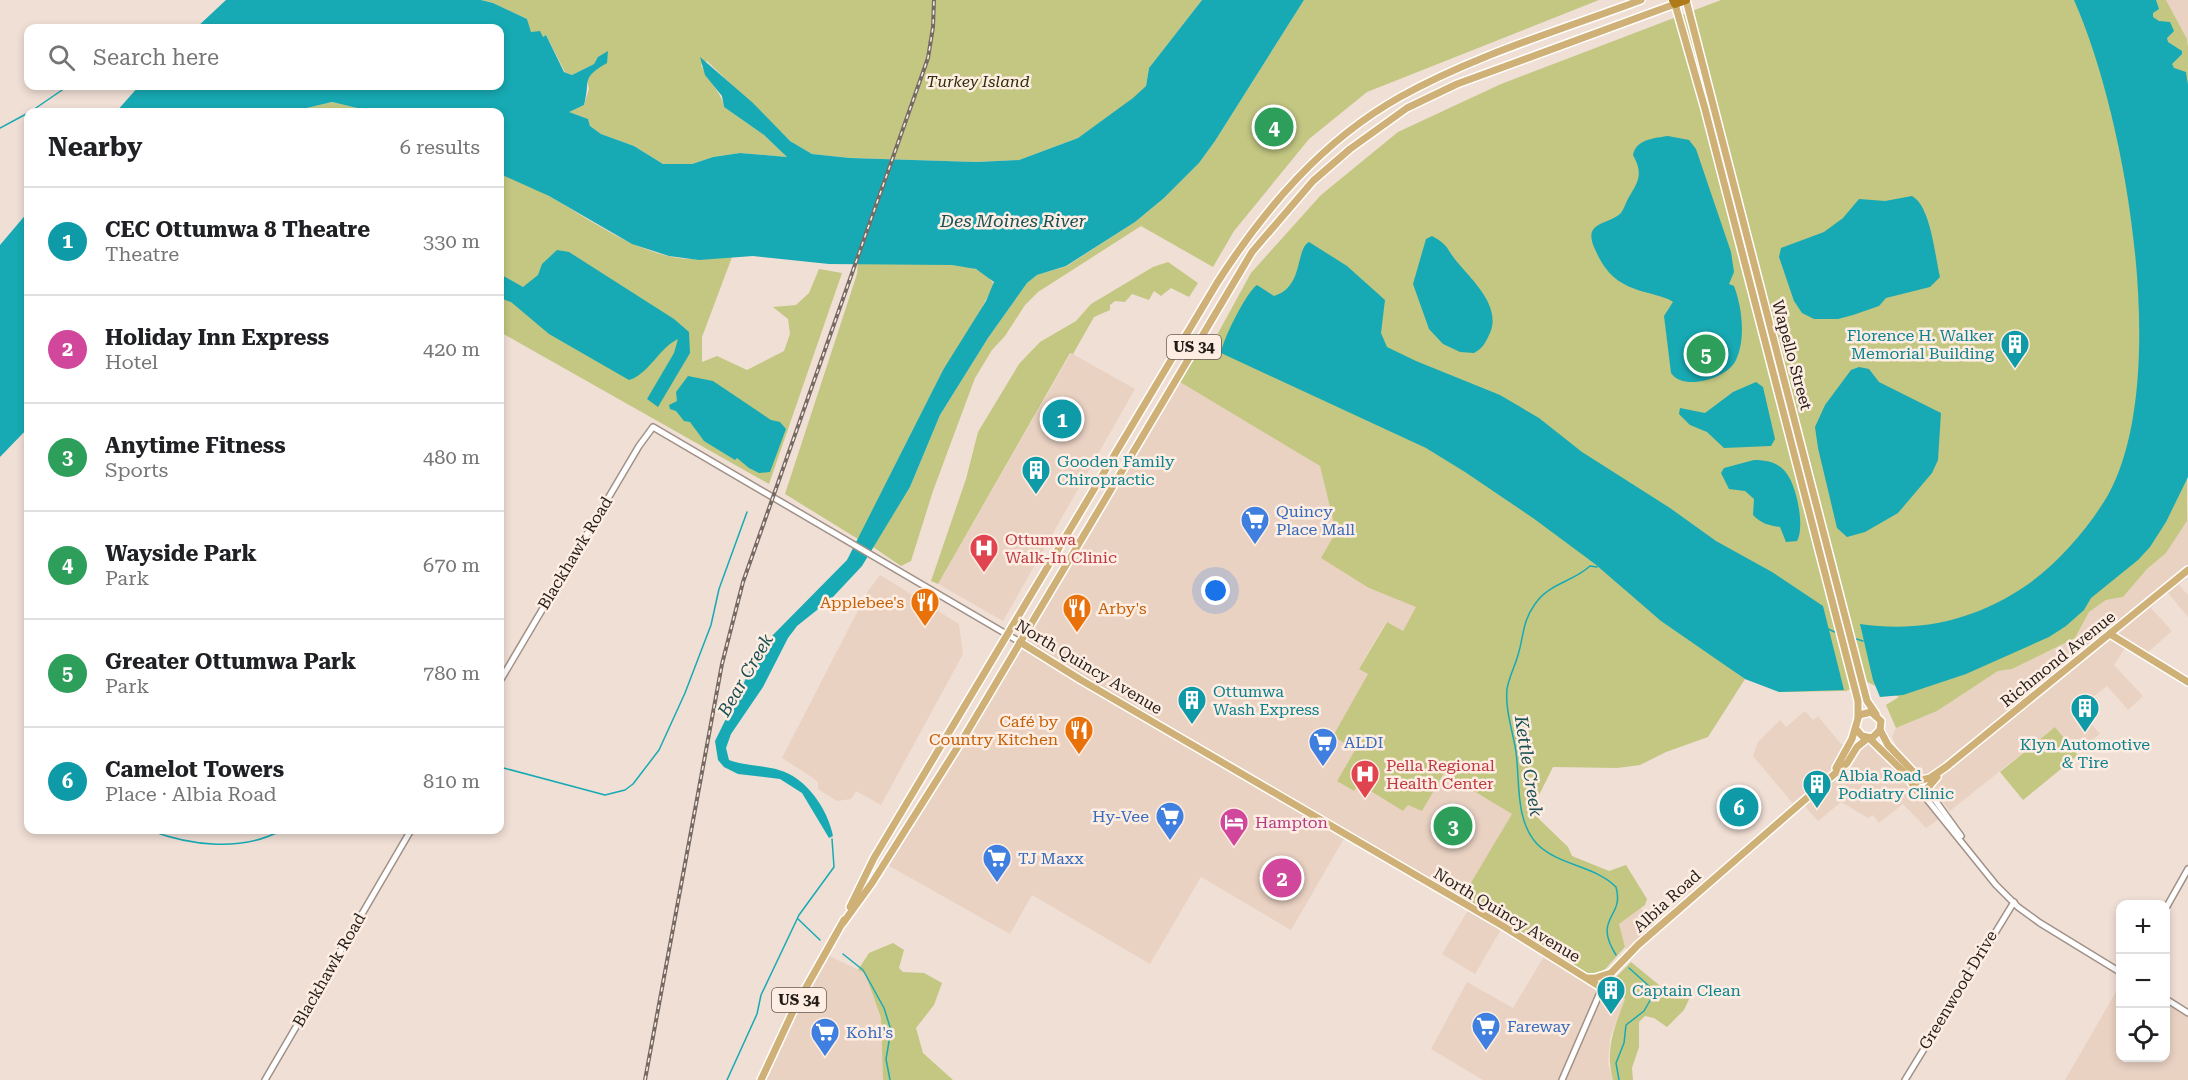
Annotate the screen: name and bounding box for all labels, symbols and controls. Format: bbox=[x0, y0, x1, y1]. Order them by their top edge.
search box bbox=[24, 24, 504, 90]
icon: search bbox=[45, 41, 78, 74]
text: Search here bbox=[93, 45, 219, 70]
park label: Turkey Island bbox=[926, 72, 1030, 91]
pin: 4 bbox=[1254, 104, 1294, 150]
text: Nearby bbox=[48, 132, 142, 162]
text: 6 results bbox=[400, 135, 480, 159]
water label: Des Moines River bbox=[939, 210, 1087, 231]
text: CEC Ottumwa 8 Theatre bbox=[105, 217, 370, 242]
text: 1 bbox=[62, 229, 73, 253]
text: 330 m bbox=[423, 229, 480, 253]
text: Theatre bbox=[105, 242, 179, 266]
street label: Wapello Street bbox=[1768, 298, 1816, 412]
text: Holiday Inn Express bbox=[105, 325, 329, 350]
place label: Florence H. Walker Memorial Building bbox=[1847, 326, 1995, 363]
building icon: Florence H. Walker Memorial Building bbox=[1999, 328, 2031, 370]
pin: 5 bbox=[1686, 332, 1726, 376]
road number: US 34 bbox=[1167, 335, 1221, 359]
text: 2 bbox=[62, 337, 73, 361]
text: 420 m bbox=[423, 337, 480, 361]
text: Hotel bbox=[105, 350, 158, 374]
pin: 1 bbox=[1042, 396, 1082, 442]
text: Anytime Fitness bbox=[105, 433, 286, 458]
text: 3 bbox=[62, 445, 73, 469]
text: 480 m bbox=[423, 445, 480, 469]
place label: Gooden Family Chiropractic bbox=[1057, 452, 1175, 489]
building icon: Gooden Family Chiropractic bbox=[1020, 454, 1052, 496]
text: Sports bbox=[105, 458, 168, 482]
street label: Blackhawk Road bbox=[534, 493, 616, 613]
place label: Quincy Place Mall bbox=[1276, 502, 1355, 539]
supermarket icon: Quincy Place Mall bbox=[1239, 504, 1271, 546]
place label: Ottumwa Walk-In Clinic bbox=[1005, 530, 1117, 567]
hospital icon: Ottumwa Walk-In Clinic bbox=[968, 532, 1000, 574]
text: Wayside Park bbox=[105, 541, 257, 566]
text: 4 bbox=[62, 553, 73, 577]
text: 670 m bbox=[423, 553, 480, 577]
text: Park bbox=[105, 566, 149, 590]
your location bbox=[1201, 576, 1230, 605]
restaurant icon: Applebee's bbox=[909, 586, 941, 628]
restaurant icon: Arby's bbox=[1061, 592, 1093, 634]
place label: Applebee's bbox=[820, 593, 904, 612]
place label: Arby's bbox=[1098, 599, 1147, 618]
street label: Richmond Avenue bbox=[1997, 607, 2119, 711]
street label: North Quincy Avenue bbox=[1012, 616, 1166, 718]
water label: Bear Creek bbox=[712, 630, 777, 721]
text: Greater Ottumwa Park bbox=[105, 649, 356, 674]
text: 5 bbox=[62, 661, 73, 685]
text: 780 m bbox=[423, 661, 480, 685]
text: Park bbox=[105, 674, 149, 698]
place label: Ottumwa Wash Express bbox=[1213, 682, 1320, 719]
building icon: Ottumwa Wash Express bbox=[1176, 684, 1208, 726]
building icon: Klyn Automotive & Tire bbox=[2069, 692, 2101, 734]
place label: Café by Country Kitchen bbox=[929, 712, 1059, 749]
water label: Kettle Creek bbox=[1511, 713, 1547, 818]
restaurant icon: Café by Country Kitchen bbox=[1063, 714, 1095, 756]
supermarket icon: ALDI bbox=[1307, 726, 1339, 768]
place label: ALDI bbox=[1344, 733, 1383, 752]
place label: Klyn Automotive & Tire bbox=[2020, 735, 2150, 772]
place label: Pella Regional Health Center bbox=[1386, 756, 1495, 793]
text: Camelot Towers bbox=[105, 757, 284, 782]
hospital icon: Pella Regional Health Center bbox=[1349, 758, 1381, 800]
place label: Albia Road Podiatry Clinic bbox=[1838, 766, 1954, 803]
building icon: Albia Road Podiatry Clinic bbox=[1801, 768, 1833, 810]
text: 6 bbox=[62, 769, 73, 793]
text: 810 m bbox=[423, 769, 480, 793]
text: Place · Albia Road bbox=[105, 782, 277, 806]
pin: 6 bbox=[1720, 784, 1758, 830]
supermarket icon: Hy-Vee bbox=[1154, 800, 1186, 842]
pin: 3 bbox=[1434, 804, 1472, 848]
hotel icon: Hampton bbox=[1218, 806, 1250, 848]
place label: Hy-Vee bbox=[1092, 807, 1149, 826]
place label: Hampton bbox=[1255, 813, 1328, 832]
supermarket icon: TJ Maxx bbox=[981, 842, 1013, 884]
place label: TJ Maxx bbox=[1018, 849, 1085, 868]
pin: 2 bbox=[1262, 856, 1302, 900]
street label: North Quincy Avenue bbox=[1430, 864, 1584, 966]
street label: Albia Road bbox=[1629, 866, 1705, 936]
map controls bbox=[2116, 900, 2170, 1062]
button: + bbox=[2116, 900, 2170, 954]
street label: Blackhawk Road bbox=[289, 910, 369, 1030]
street label: Greenwood Drive bbox=[1915, 927, 2001, 1053]
button: − bbox=[2116, 954, 2170, 1008]
building icon: Captain Clean bbox=[1595, 974, 1627, 1016]
place label: Captain Clean bbox=[1632, 981, 1741, 1000]
road number: US 34 bbox=[772, 988, 826, 1012]
button: locate bbox=[2116, 1008, 2170, 1062]
supermarket icon: Fareway bbox=[1470, 1010, 1502, 1052]
supermarket icon: Kohl's bbox=[809, 1016, 841, 1058]
place label: Fareway bbox=[1507, 1017, 1571, 1036]
place label: Kohl's bbox=[846, 1023, 894, 1042]

